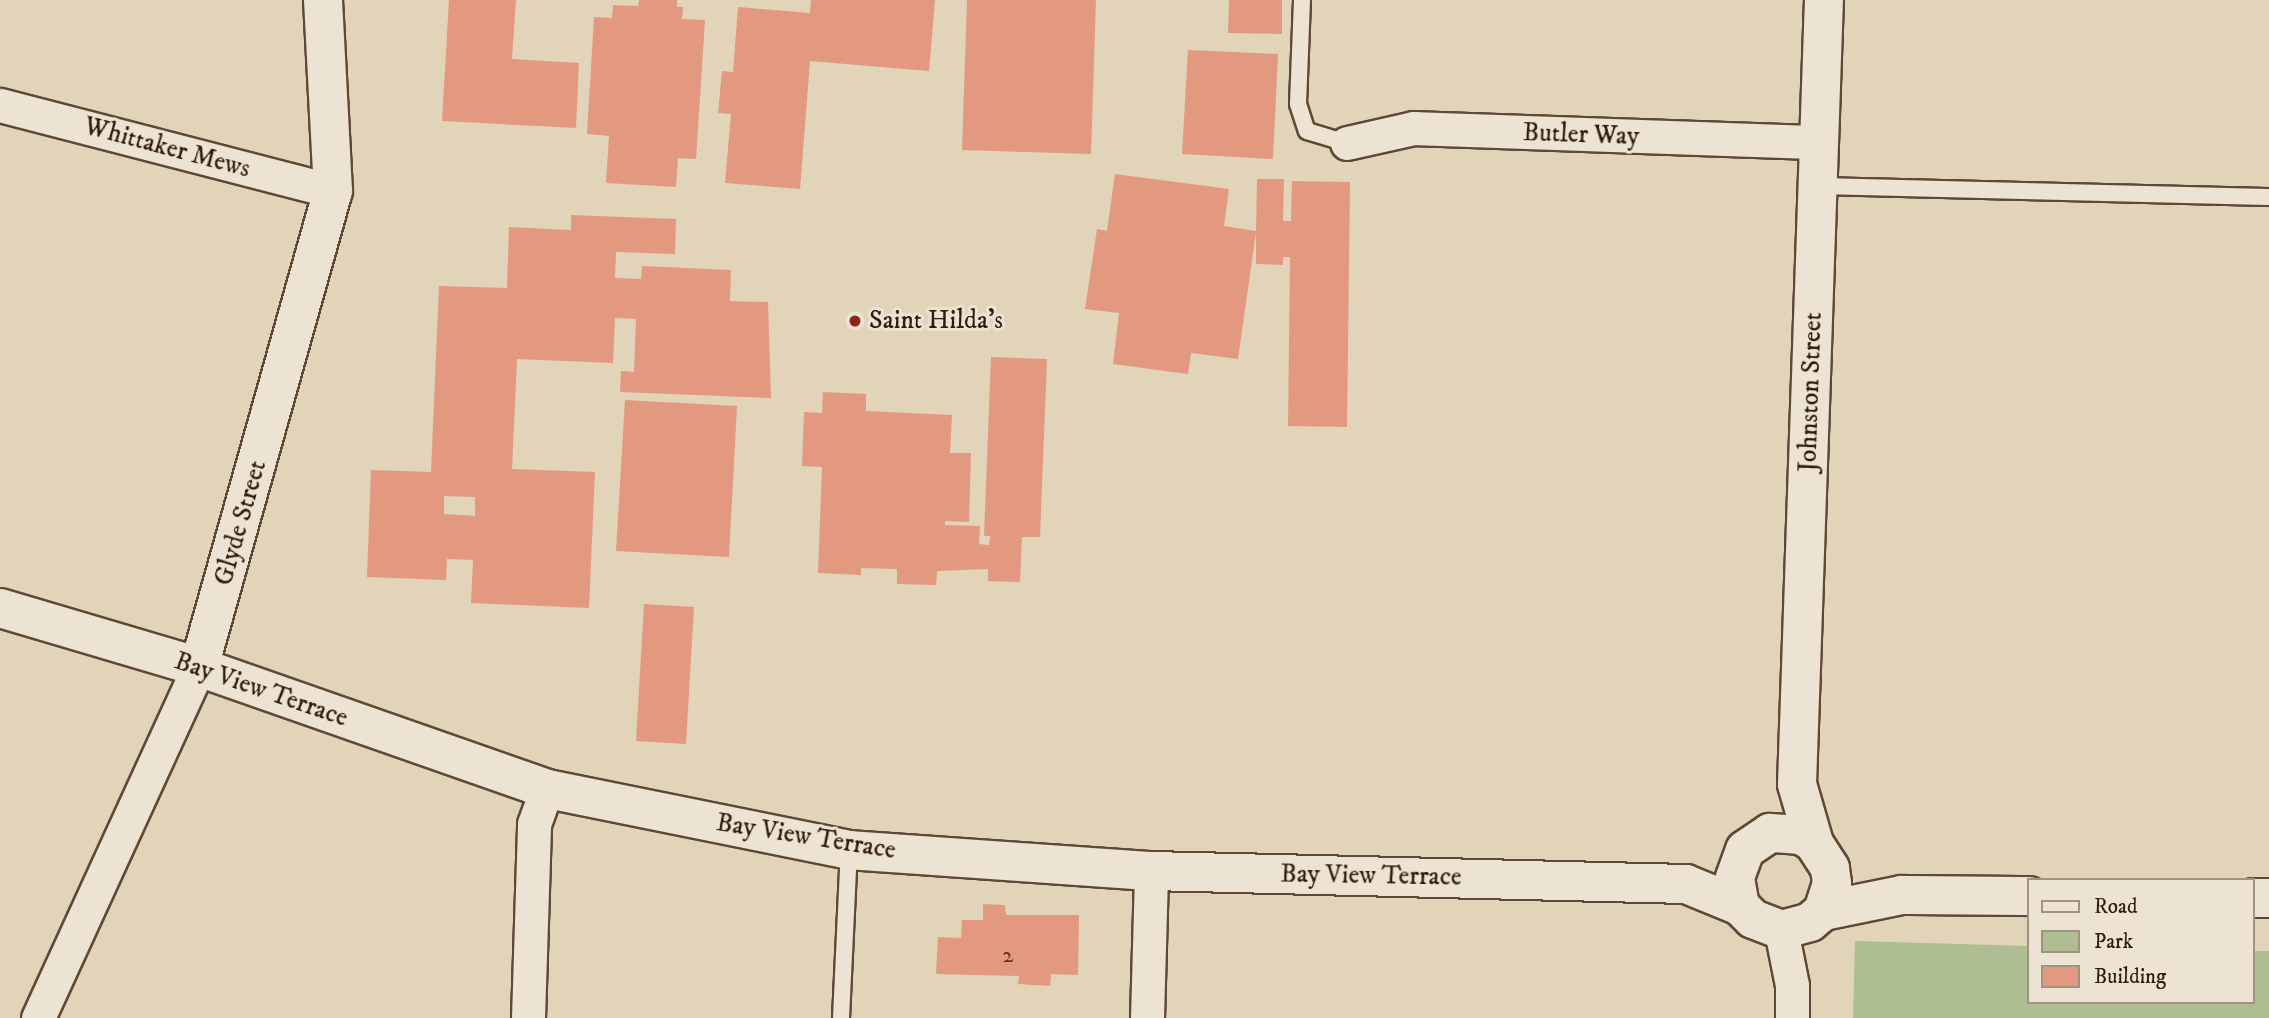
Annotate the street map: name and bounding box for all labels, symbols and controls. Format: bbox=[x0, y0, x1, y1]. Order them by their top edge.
street label: Whittaker Mews bbox=[81, 111, 253, 185]
street label: Butler Way bbox=[1522, 117, 1640, 153]
place label: Saint Hilda's bbox=[869, 305, 1003, 337]
street label: Johnston Street bbox=[1793, 312, 1829, 472]
marker: Saint Hilda's bbox=[847, 313, 863, 329]
street label: Glyde Street bbox=[208, 457, 274, 589]
street label: Bay View Terrace bbox=[170, 646, 352, 734]
street label: Bay View Terrace bbox=[714, 807, 898, 867]
street label: Bay View Terrace bbox=[1280, 859, 1462, 893]
legend bbox=[2028, 878, 2255, 1004]
text: Road bbox=[2094, 894, 2138, 920]
text: Park bbox=[2094, 929, 2133, 955]
house number: 2 bbox=[1002, 942, 1014, 970]
text: Building bbox=[2094, 964, 2166, 990]

